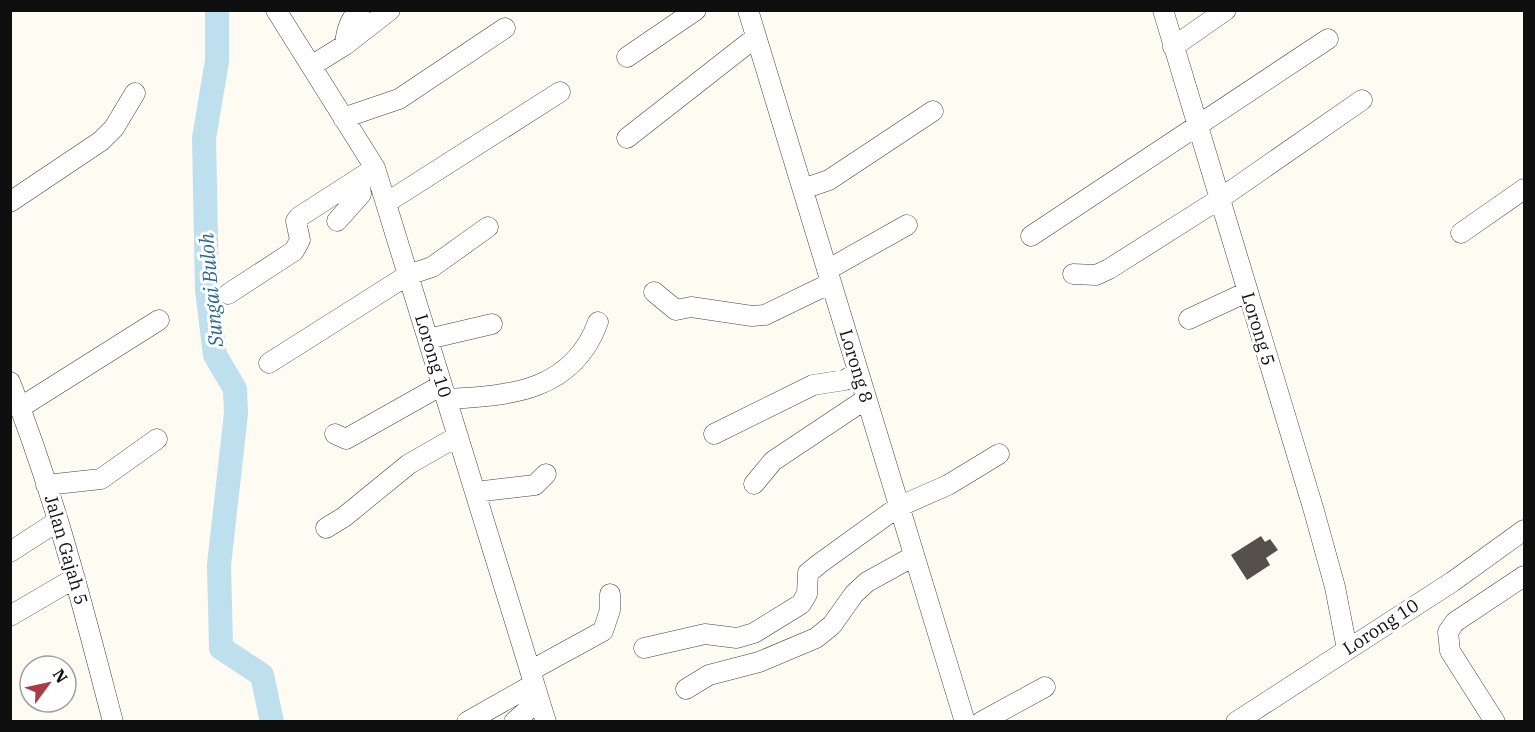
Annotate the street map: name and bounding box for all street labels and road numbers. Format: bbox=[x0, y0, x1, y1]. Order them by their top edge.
street label: Lorong 5 bbox=[1236, 290, 1280, 368]
street label: Lorong 10 bbox=[410, 311, 457, 400]
street label: Lorong 8 bbox=[834, 327, 878, 405]
street label: Jalan Gajah 5 bbox=[40, 492, 93, 608]
street label: Lorong 10 bbox=[1338, 594, 1423, 660]

